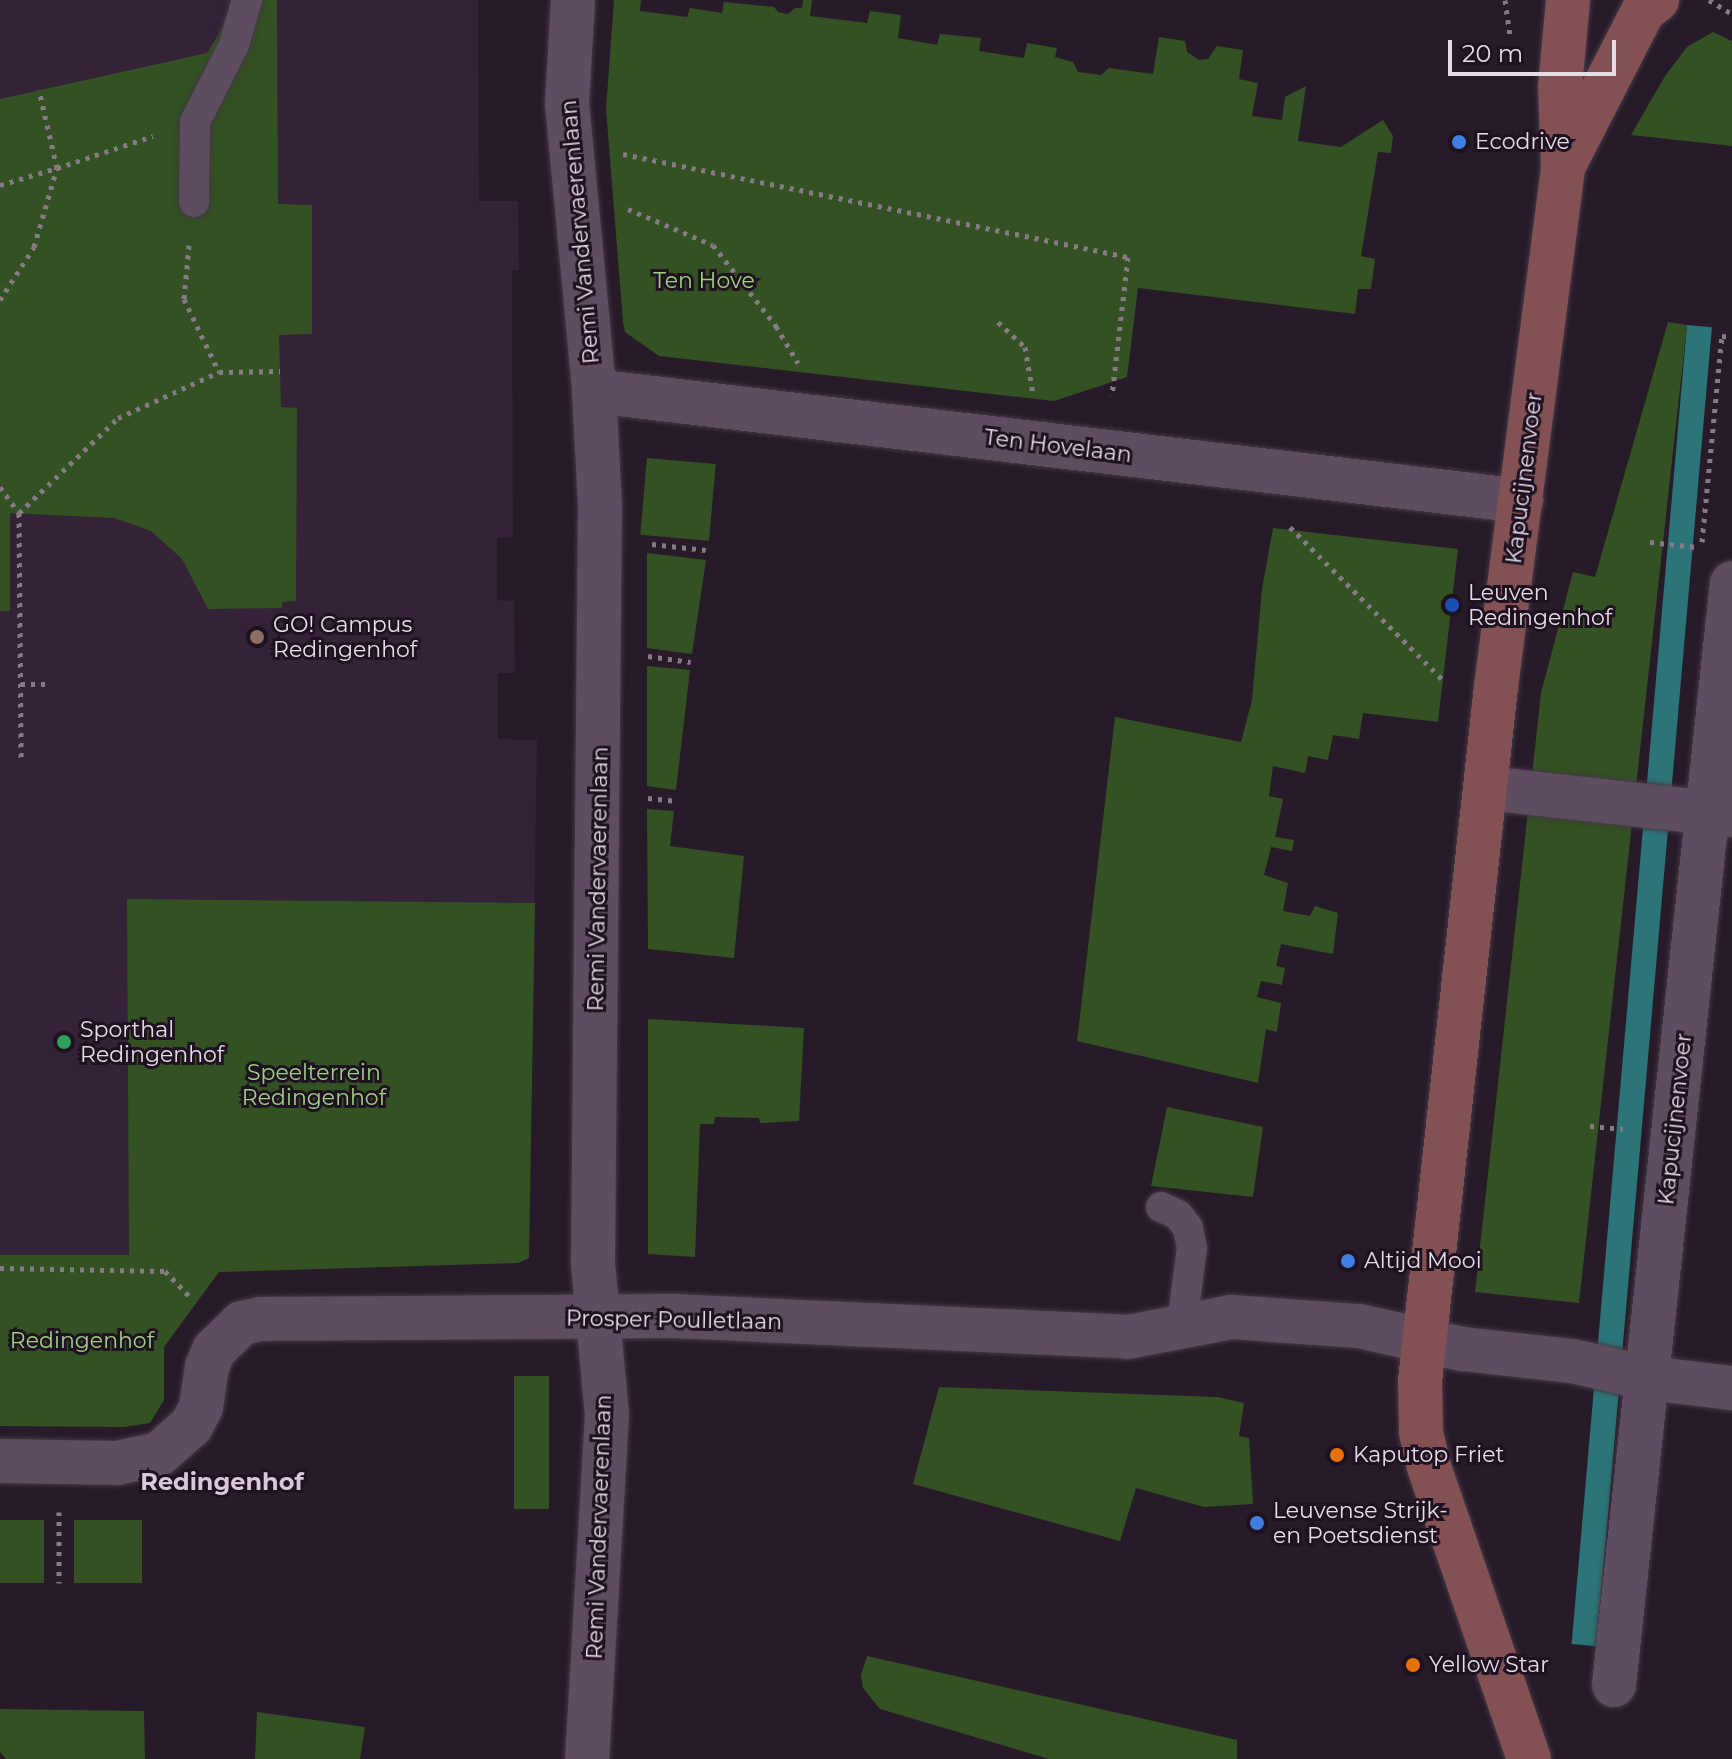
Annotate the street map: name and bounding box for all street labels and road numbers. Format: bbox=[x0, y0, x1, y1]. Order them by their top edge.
street label: Remi Vandervaerenlaan bbox=[555, 99, 605, 365]
street label: Kapucijnenvoer bbox=[1500, 391, 1548, 565]
street label: Ten Hovelaan bbox=[983, 424, 1133, 468]
street label: Remi Vandervaerenlaan bbox=[582, 746, 614, 1012]
street label: Kapucijnenvoer bbox=[1653, 1032, 1697, 1206]
street label: Prosper Poulletlaan bbox=[566, 1305, 782, 1335]
street label: Remi Vandervaerenlaan bbox=[581, 1394, 617, 1660]

